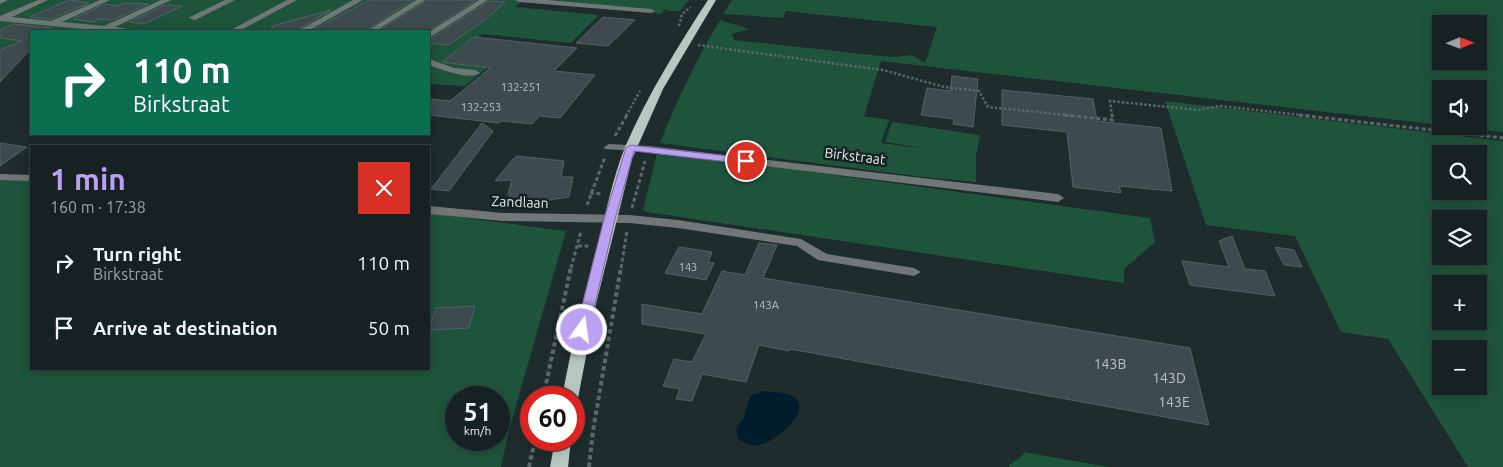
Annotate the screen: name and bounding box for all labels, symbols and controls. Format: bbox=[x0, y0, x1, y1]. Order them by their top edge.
north arrow bbox=[1432, 15, 1488, 70]
map controls bbox=[1432, 15, 1487, 395]
icon: right bbox=[50, 50, 115, 115]
text: 110 m bbox=[133, 50, 231, 90]
button: sound bbox=[1432, 80, 1487, 135]
house number: 132-251 bbox=[501, 81, 541, 93]
text: Birkstraat bbox=[133, 91, 230, 116]
house number: 132-253 bbox=[461, 101, 501, 113]
pin bbox=[725, 140, 767, 182]
street label: Birkstraat bbox=[824, 144, 887, 168]
button: search bbox=[1432, 145, 1487, 200]
icon: arrive bbox=[732, 147, 760, 175]
text: 1 min bbox=[50, 162, 126, 196]
button: close bbox=[358, 162, 410, 214]
street label: Zandlaan bbox=[491, 193, 549, 211]
text: 160 m · 17:38 bbox=[50, 198, 146, 216]
button: layers bbox=[1432, 210, 1487, 265]
text: Turn right bbox=[93, 243, 181, 265]
icon: right bbox=[50, 249, 78, 277]
text: 110 m bbox=[357, 252, 410, 274]
house number: 143 bbox=[679, 261, 697, 273]
text: Birkstraat bbox=[93, 265, 163, 283]
button: + bbox=[1432, 275, 1487, 330]
house number: 143A bbox=[753, 299, 780, 311]
position arrow bbox=[555, 303, 607, 355]
icon: arrive bbox=[50, 314, 78, 342]
text: Arrive at destination bbox=[93, 317, 278, 339]
text: 50 m bbox=[368, 317, 410, 339]
button: − bbox=[1432, 340, 1487, 395]
house number: 143B bbox=[1094, 356, 1126, 372]
house number: 143D bbox=[1152, 370, 1186, 386]
speed limit sign: 60 bbox=[520, 386, 585, 451]
house number: 143E bbox=[1158, 394, 1190, 410]
text: 51 bbox=[463, 398, 492, 426]
text: km/h bbox=[464, 424, 491, 437]

